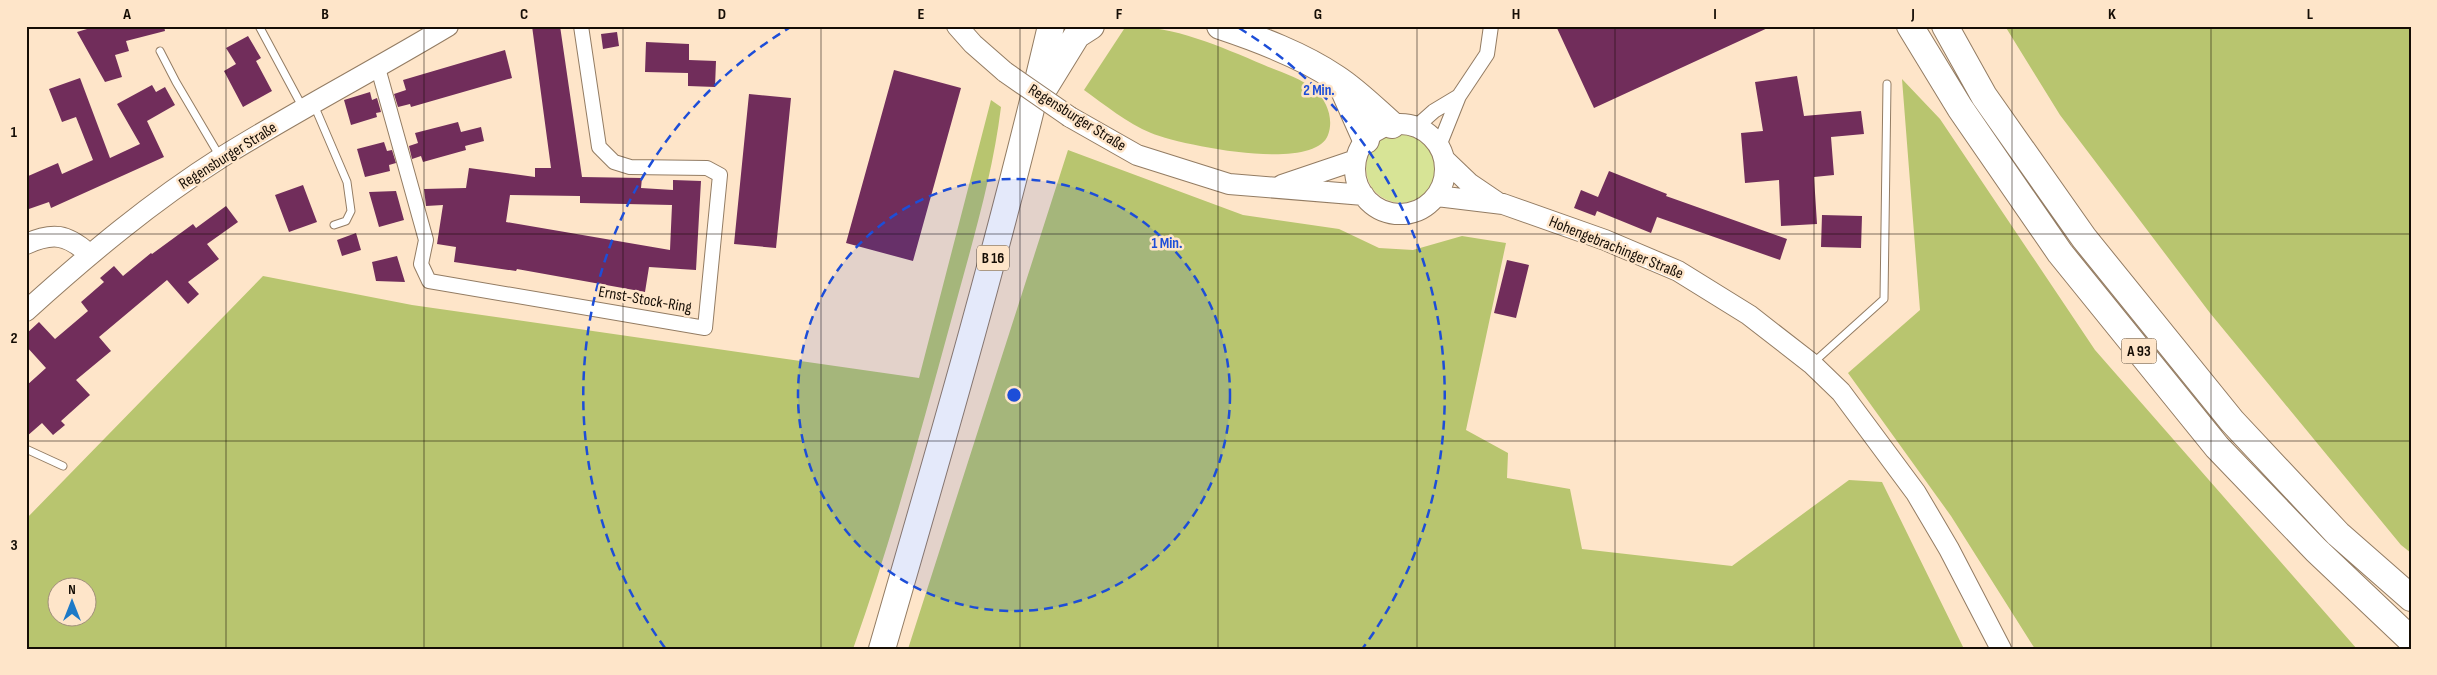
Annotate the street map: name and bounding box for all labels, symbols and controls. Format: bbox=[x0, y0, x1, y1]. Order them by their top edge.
text: A bbox=[122, 5, 131, 24]
text: B bbox=[321, 5, 329, 24]
text: C bbox=[520, 5, 528, 24]
text: D bbox=[718, 5, 726, 24]
text: E bbox=[918, 5, 925, 24]
text: F bbox=[1116, 5, 1123, 24]
text: G bbox=[1314, 5, 1322, 24]
text: H bbox=[1512, 5, 1520, 24]
text: I bbox=[1713, 5, 1717, 24]
text: J bbox=[1910, 5, 1915, 24]
text: K bbox=[2108, 5, 2116, 24]
text: L bbox=[2307, 5, 2314, 24]
street label: Regensburger Straße bbox=[1025, 80, 1129, 156]
text: 2 Min. bbox=[1303, 81, 1335, 100]
street label: Regensburger Straße bbox=[176, 118, 280, 194]
text: 1 bbox=[11, 123, 18, 142]
street label: Hohengebrachinger Straße bbox=[1546, 212, 1686, 284]
text: 1 Min. bbox=[1152, 234, 1182, 253]
road number: B 16 bbox=[977, 246, 1009, 270]
street label: Ernst-Stock-Ring bbox=[597, 282, 693, 318]
text: 2 bbox=[10, 329, 18, 348]
road number: A 93 bbox=[2122, 338, 2156, 364]
centre of rings bbox=[1005, 386, 1023, 404]
text: 3 bbox=[10, 536, 18, 555]
north arrow bbox=[48, 578, 98, 628]
text: N bbox=[68, 581, 76, 598]

